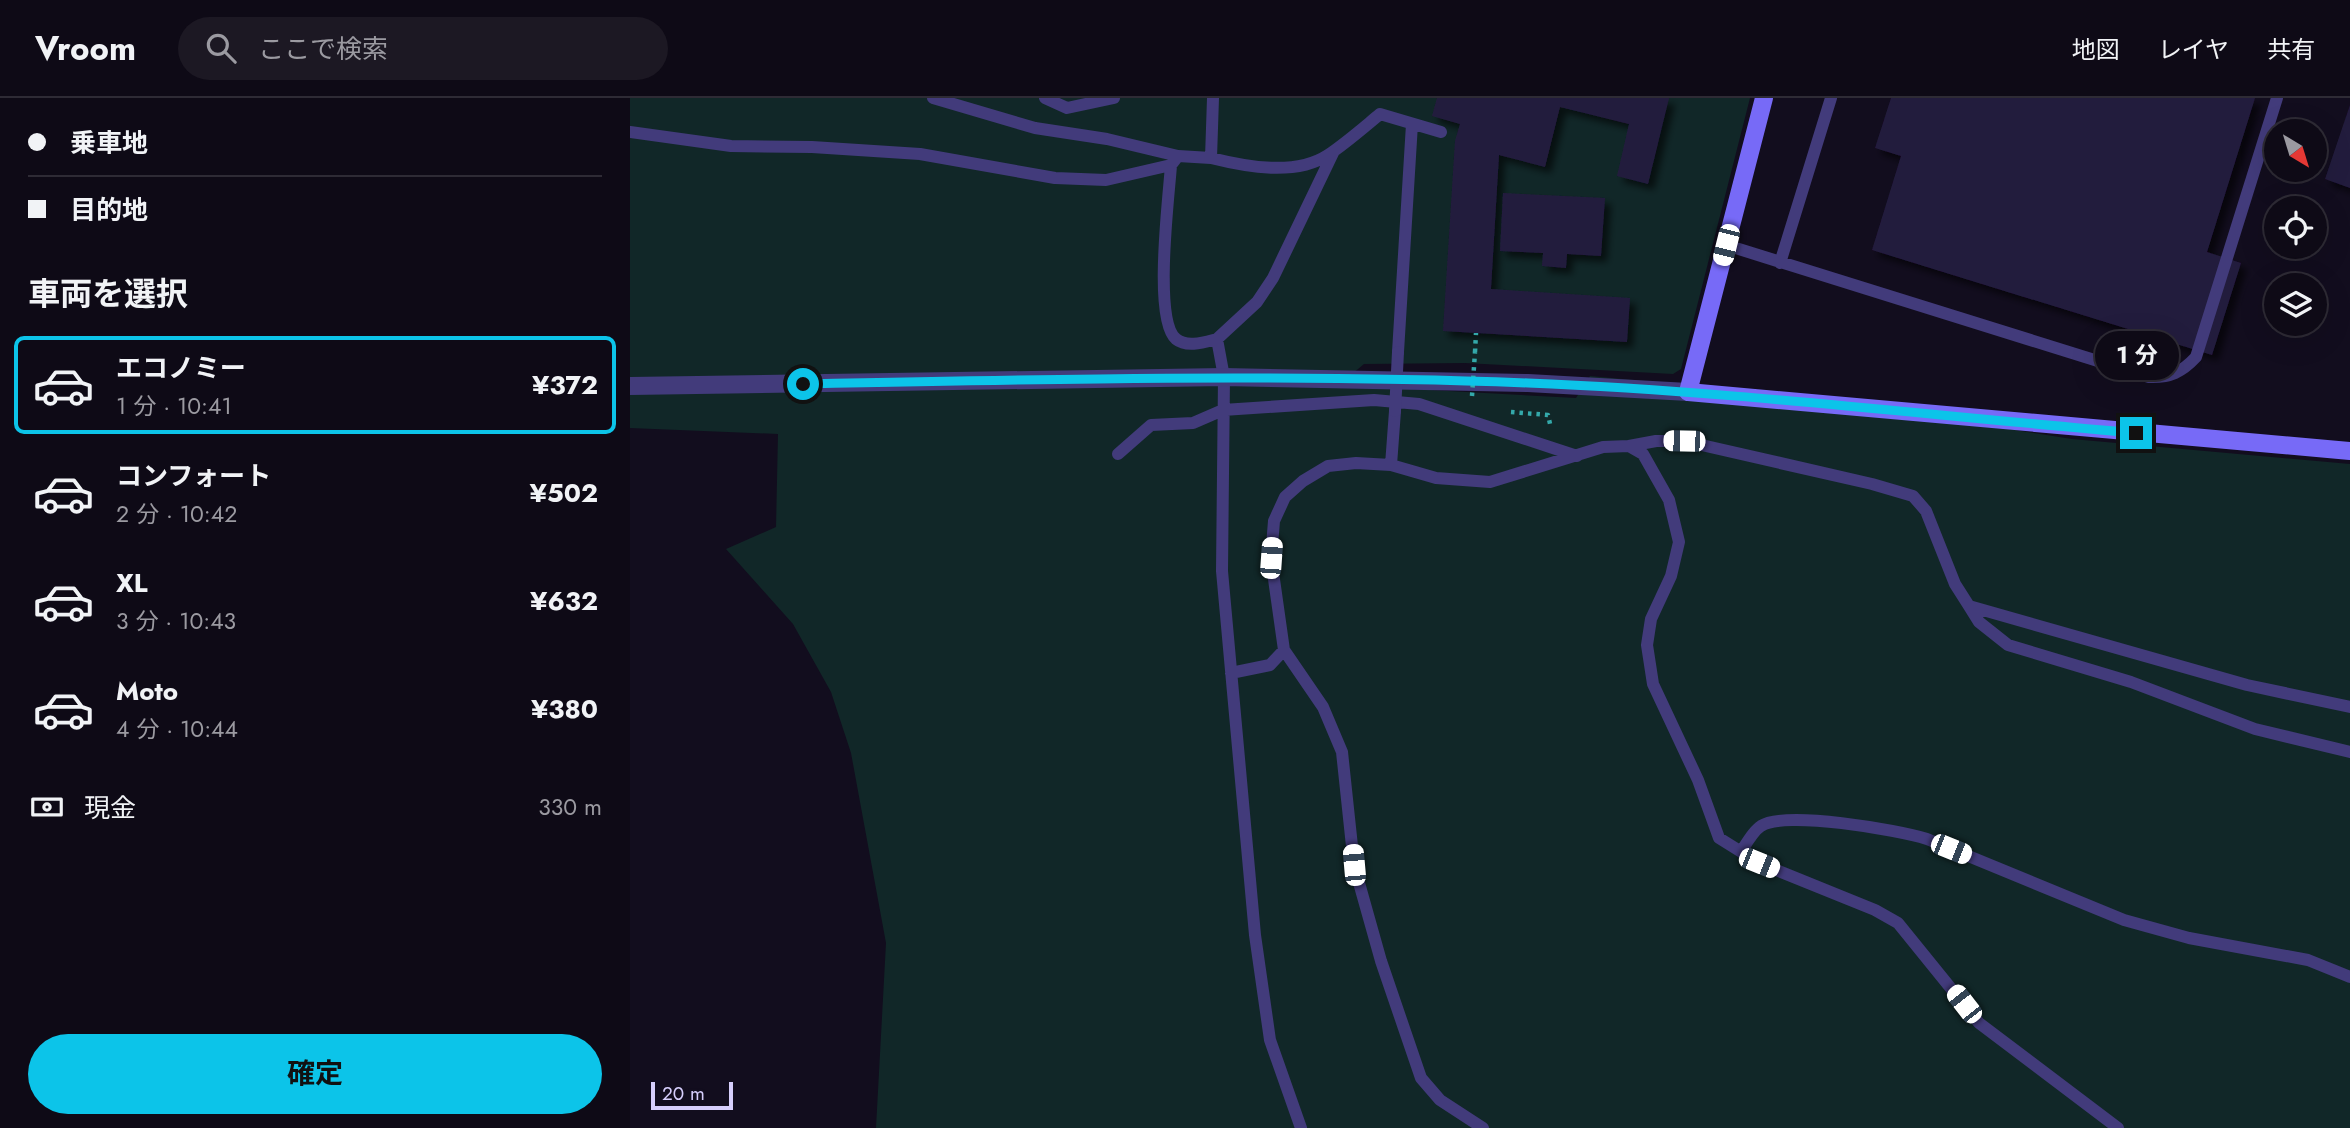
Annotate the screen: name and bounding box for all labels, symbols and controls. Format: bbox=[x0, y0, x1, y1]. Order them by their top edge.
search box bbox=[178, 17, 668, 80]
text: Vroom bbox=[35, 25, 136, 72]
icon: search bbox=[202, 29, 240, 67]
text: ここで検索 bbox=[258, 30, 388, 68]
text: 地図 bbox=[2072, 32, 2120, 67]
text: レイヤ bbox=[2158, 32, 2229, 67]
text: 共有 bbox=[2267, 32, 2315, 67]
north arrow bbox=[2264, 119, 2328, 182]
map controls bbox=[2264, 119, 2327, 336]
text: 乗車地 bbox=[70, 124, 148, 162]
text: 目的地 bbox=[70, 191, 148, 229]
button: locate bbox=[2264, 196, 2327, 259]
car bbox=[1711, 222, 1742, 268]
text: 車両を選択 bbox=[28, 271, 188, 317]
button: layers bbox=[2264, 273, 2327, 336]
callout: 1 分 bbox=[2094, 331, 2178, 380]
text: 1 分 bbox=[2116, 338, 2158, 372]
text: エコノミー bbox=[116, 349, 246, 387]
icon: car bbox=[32, 354, 95, 417]
text: ¥372 bbox=[532, 366, 598, 404]
route start bbox=[787, 368, 819, 400]
text: 1 分 · 10:41 bbox=[116, 389, 232, 423]
route end bbox=[2120, 417, 2152, 449]
car bbox=[1663, 430, 1706, 452]
text: コンフォート bbox=[116, 457, 271, 495]
icon: car bbox=[32, 462, 95, 525]
text: ¥502 bbox=[530, 474, 598, 512]
text: 2 分 · 10:42 bbox=[116, 497, 237, 531]
car bbox=[1260, 536, 1283, 580]
text: XL bbox=[116, 564, 148, 602]
icon: car bbox=[32, 570, 95, 633]
text: ¥632 bbox=[530, 582, 598, 620]
text: 3 分 · 10:43 bbox=[116, 604, 236, 638]
text: Moto bbox=[116, 672, 178, 710]
icon: car bbox=[32, 678, 95, 741]
text: ¥380 bbox=[531, 690, 598, 728]
text: 4 分 · 10:44 bbox=[116, 712, 238, 746]
icon: cash bbox=[28, 788, 66, 826]
text: 現金 bbox=[84, 789, 136, 827]
text: 330 m bbox=[538, 790, 602, 824]
car bbox=[1928, 831, 1975, 867]
car bbox=[1342, 843, 1367, 887]
car bbox=[1736, 845, 1783, 881]
car bbox=[1943, 981, 1986, 1027]
button: 確定 bbox=[28, 1034, 602, 1114]
scale bar bbox=[651, 1079, 733, 1111]
text: 20 m bbox=[662, 1080, 705, 1107]

